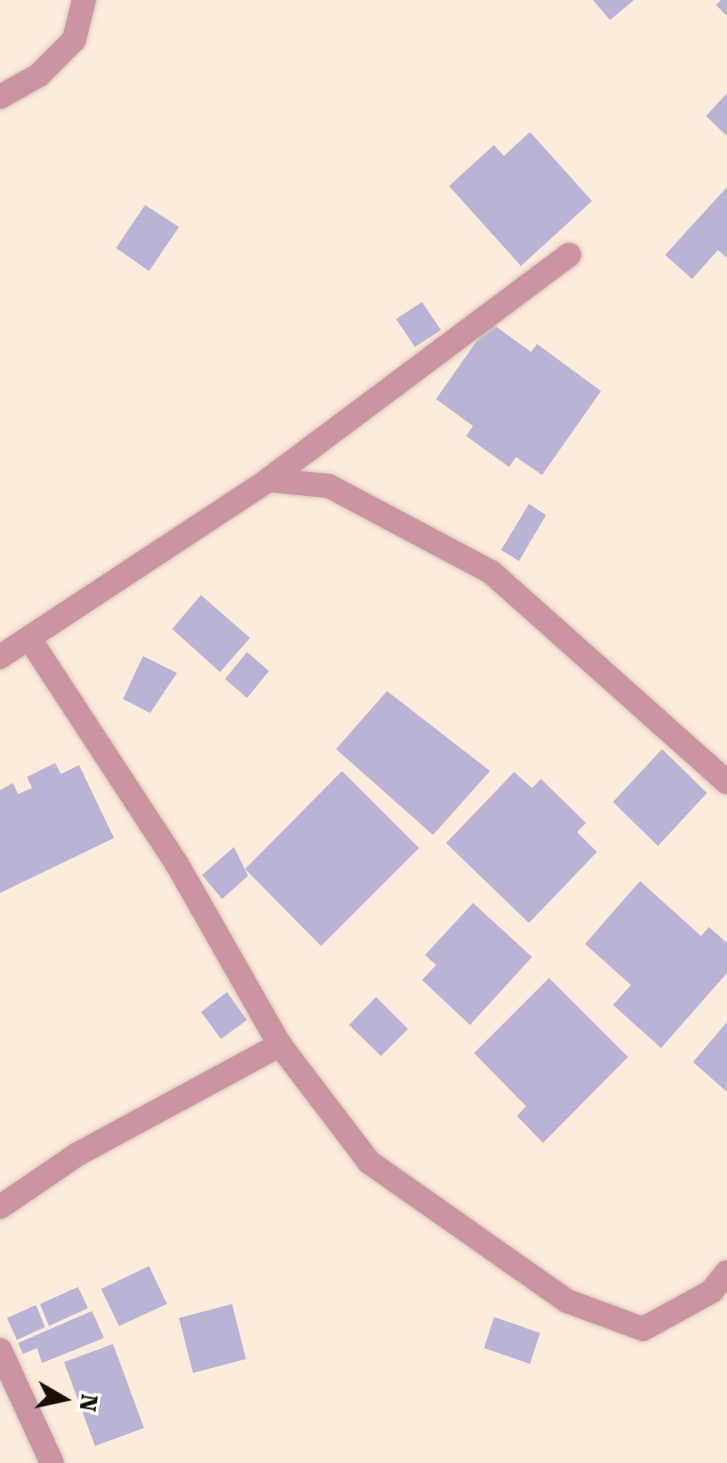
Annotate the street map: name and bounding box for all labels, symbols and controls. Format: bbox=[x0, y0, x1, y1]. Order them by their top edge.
north arrow bbox=[24, 1359, 104, 1439]
text: N bbox=[75, 1392, 102, 1413]

